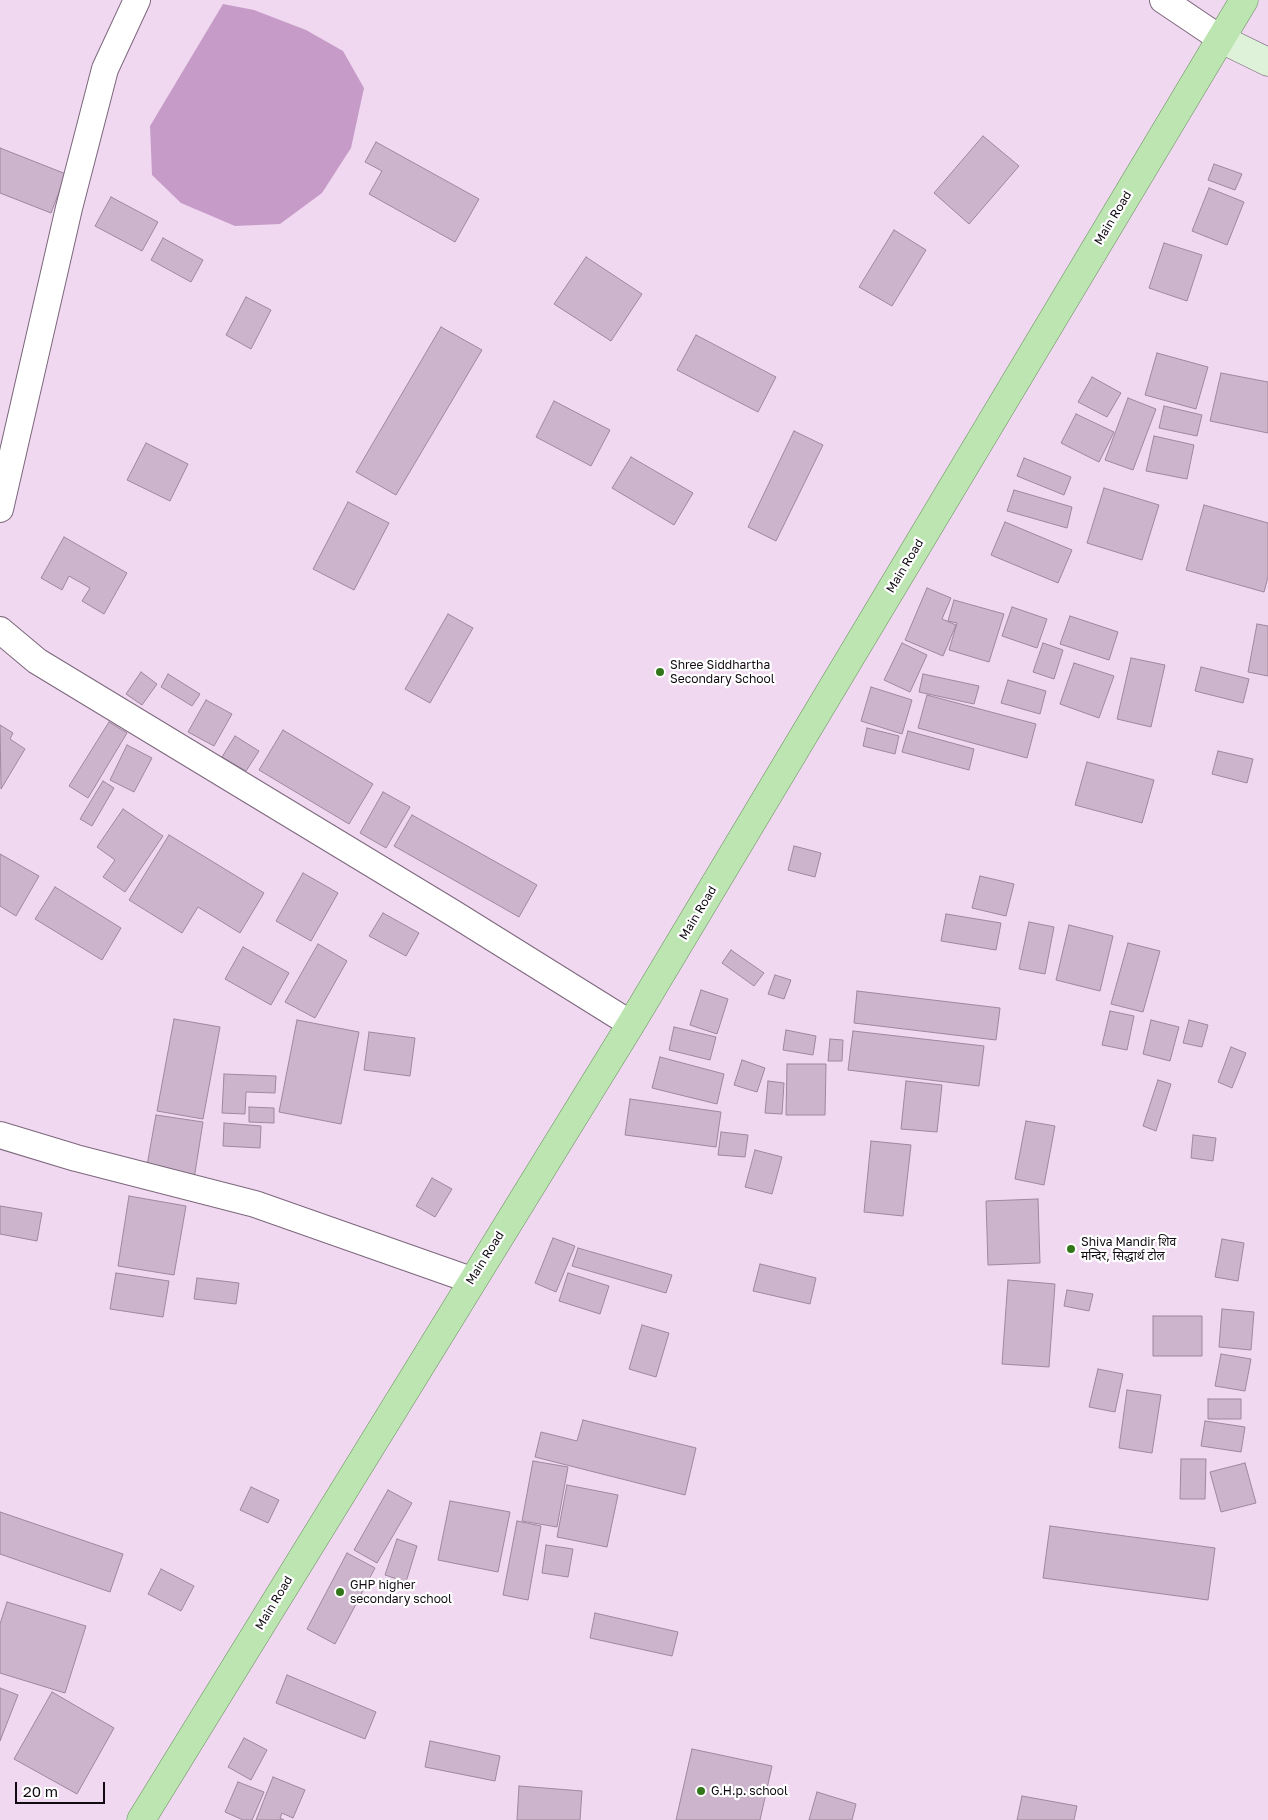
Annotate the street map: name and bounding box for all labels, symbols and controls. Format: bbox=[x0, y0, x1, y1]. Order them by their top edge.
street label: Main Road bbox=[1091, 189, 1135, 247]
street label: Main Road bbox=[883, 537, 927, 595]
place label: Shree Siddhartha Secondary School bbox=[670, 658, 775, 686]
marker: Shree Siddhartha Secondary School bbox=[654, 666, 666, 678]
street label: Main Road bbox=[676, 884, 720, 942]
street label: Main Road bbox=[463, 1229, 507, 1287]
place label: Shiva Mandir शिव मन्दिर, सिद्धार्थ टोल bbox=[1081, 1235, 1176, 1263]
marker: Shiva Mandir शिव मन्दिर, सिद्धार्थ टोल bbox=[1065, 1243, 1077, 1255]
street label: Main Road bbox=[252, 1574, 296, 1632]
place label: GHP higher secondary school bbox=[350, 1578, 452, 1606]
marker: GHP higher secondary school bbox=[334, 1586, 346, 1598]
scale bar bbox=[18, 1772, 108, 1804]
text: 20 m bbox=[23, 1782, 58, 1800]
place label: G.H.p. school bbox=[711, 1784, 788, 1798]
marker: G.H.p. school bbox=[695, 1785, 707, 1797]

